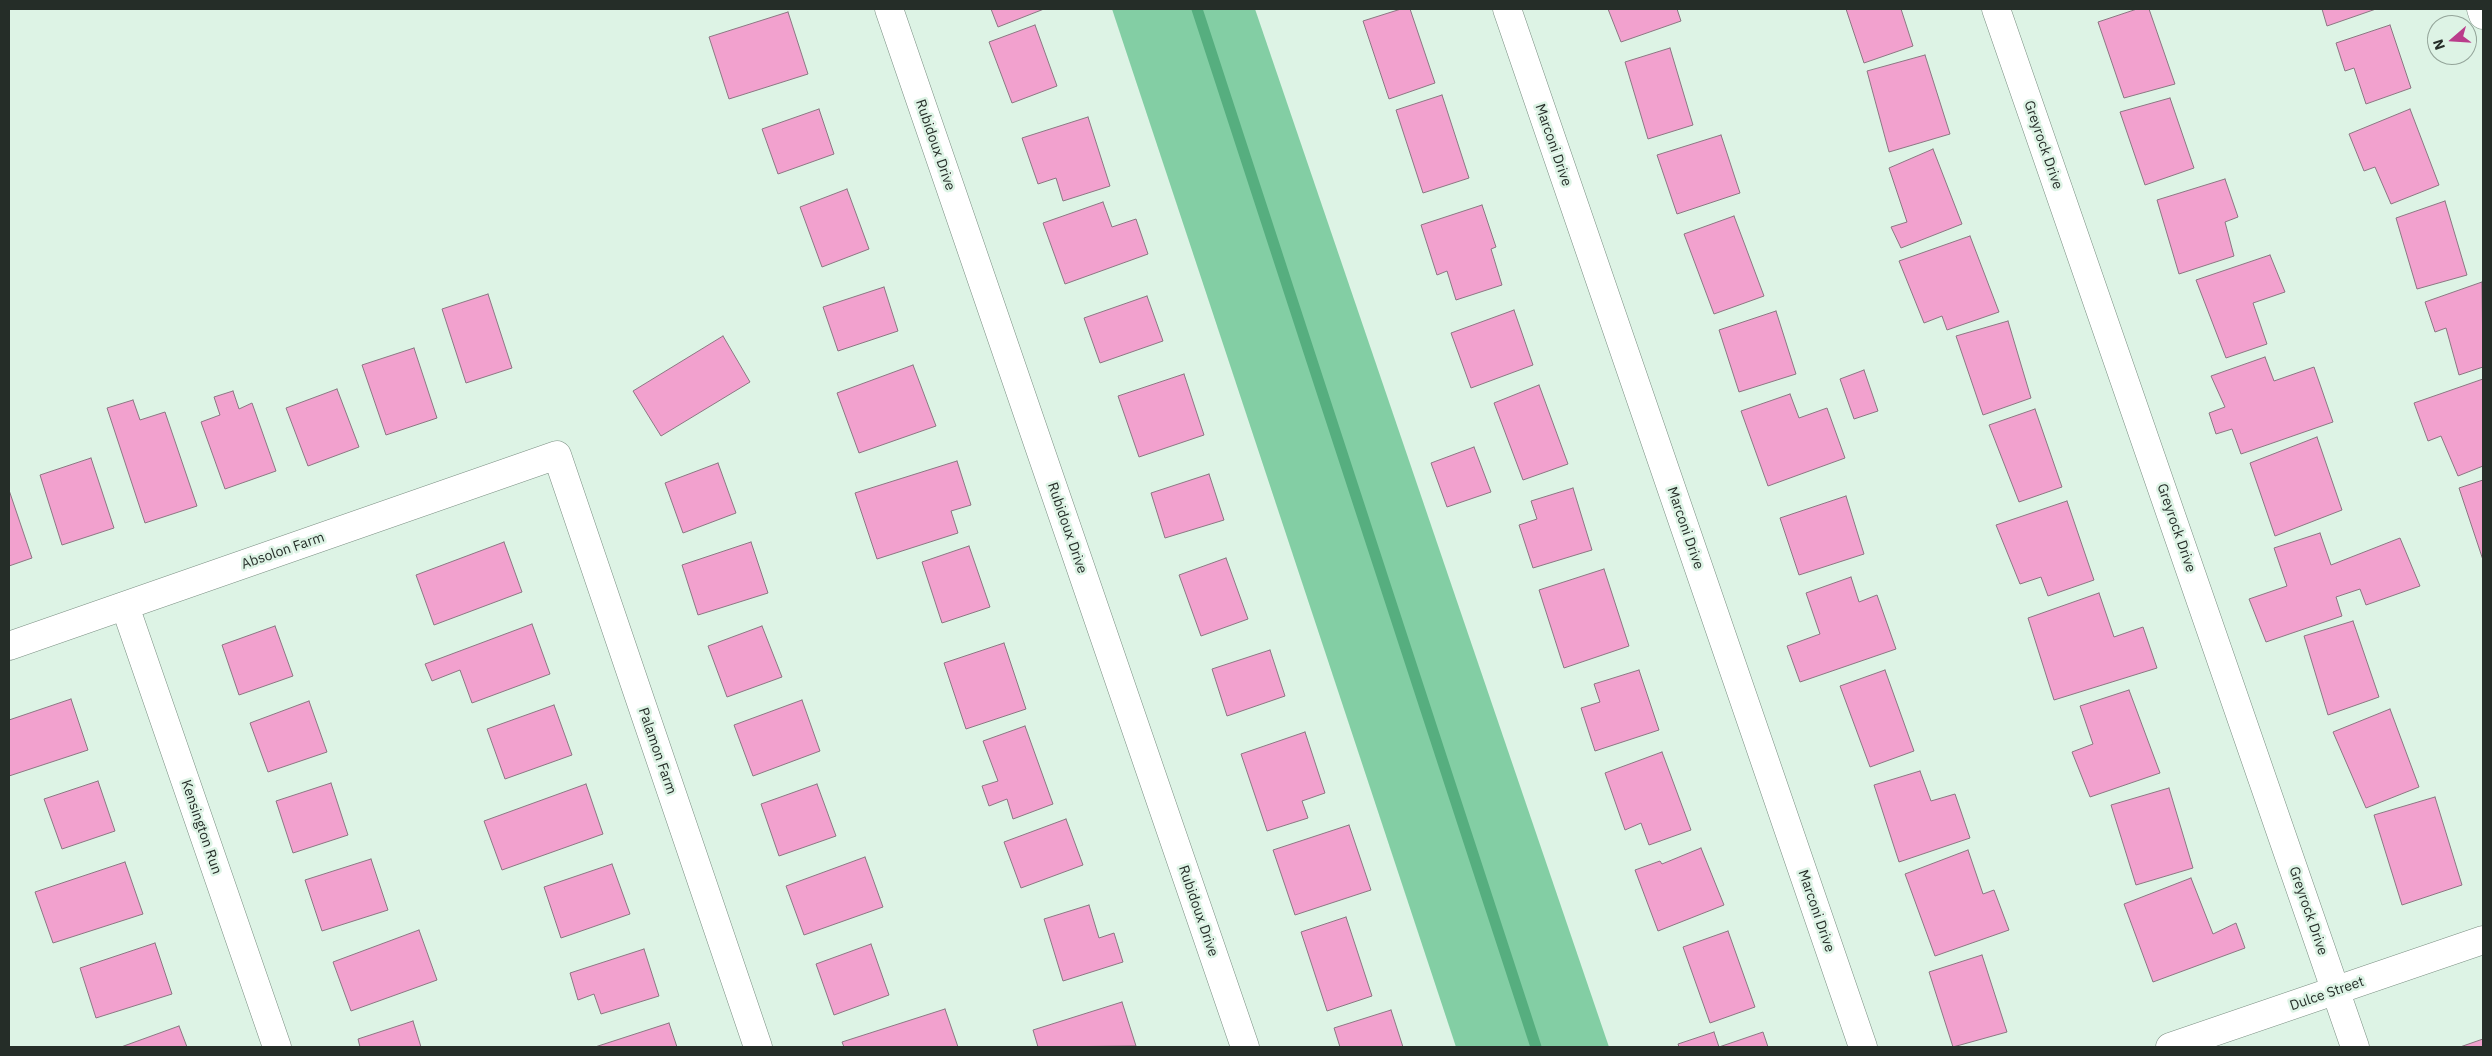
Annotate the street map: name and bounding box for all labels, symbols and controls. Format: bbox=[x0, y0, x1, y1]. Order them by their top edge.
north arrow bbox=[2427, 15, 2477, 65]
text: N bbox=[2429, 37, 2449, 52]
street label: Rubidoux Drive bbox=[912, 97, 958, 193]
street label: Greyrock Drive bbox=[2020, 99, 2066, 191]
street label: Marconi Drive bbox=[1531, 102, 1575, 188]
street label: Rubidoux Drive bbox=[1044, 480, 1090, 576]
street label: Greyrock Drive bbox=[2153, 482, 2199, 574]
street label: Marconi Drive bbox=[1663, 485, 1707, 571]
street label: Absolon Farm bbox=[239, 529, 327, 573]
street label: Palamon Farm bbox=[634, 705, 680, 797]
street label: Kensington Run bbox=[177, 778, 225, 876]
street label: Rubidoux Drive bbox=[1175, 863, 1221, 959]
street label: Greyrock Drive bbox=[2285, 865, 2331, 957]
street label: Marconi Drive bbox=[1794, 868, 1838, 954]
street label: Dulce Street bbox=[2288, 973, 2366, 1015]

